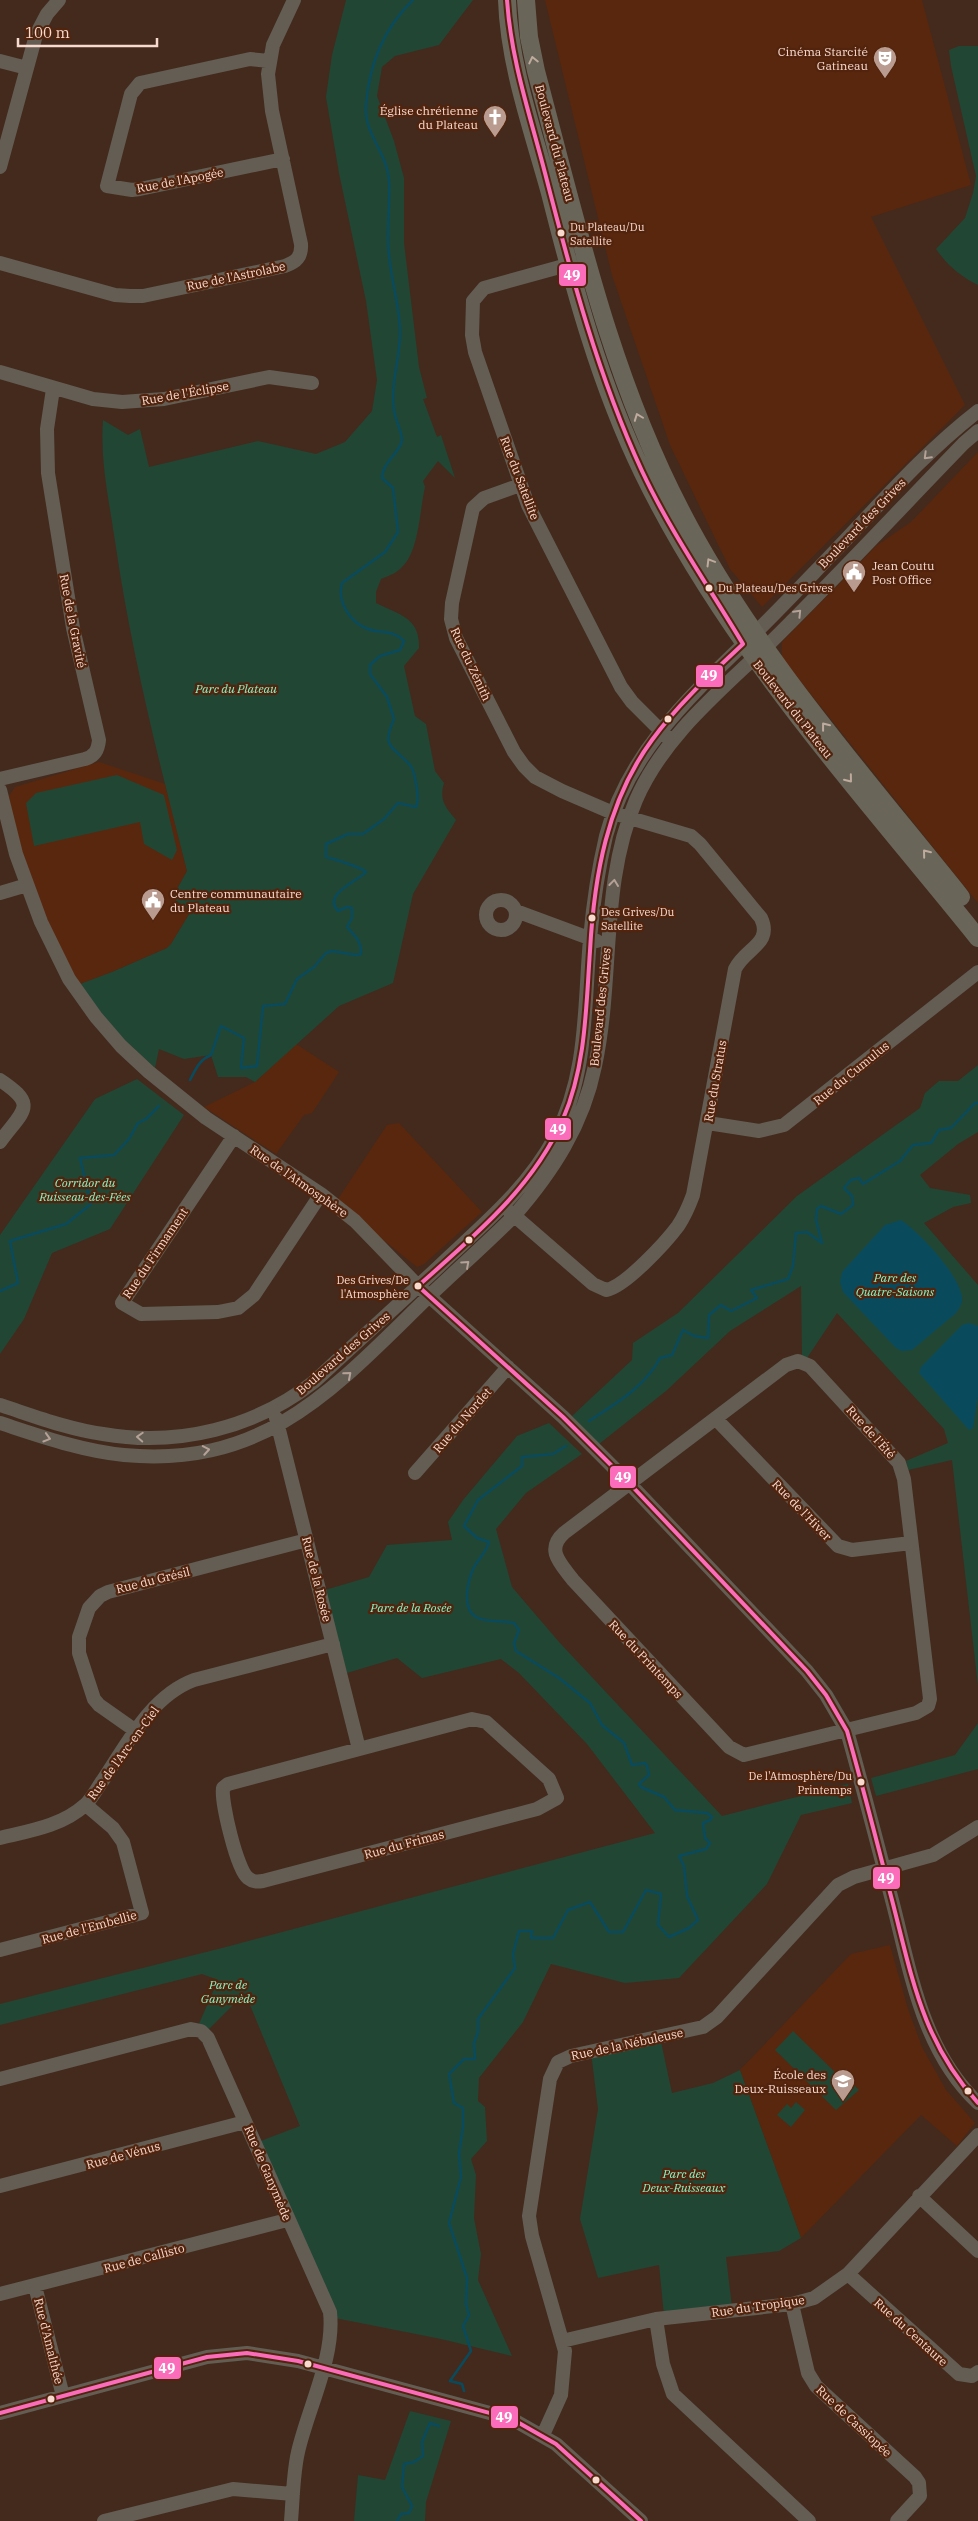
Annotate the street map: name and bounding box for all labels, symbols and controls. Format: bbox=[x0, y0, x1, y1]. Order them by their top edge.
scale bar bbox=[18, 15, 156, 47]
text: 100 m bbox=[25, 23, 70, 42]
place label: Cinéma Starcité Gatineau bbox=[778, 44, 869, 73]
theatre icon: Cinéma Starcité Gatineau bbox=[872, 45, 898, 79]
one-way arrow bbox=[528, 56, 539, 65]
street label: Boulevard du Plateau bbox=[532, 83, 578, 204]
place label: Église chrétienne du Plateau bbox=[380, 103, 479, 132]
church icon: Église chrétienne du Plateau bbox=[482, 104, 508, 138]
street label: Rue de l'Apogée bbox=[135, 164, 225, 196]
place label: Du Plateau/Du Satellite bbox=[570, 220, 645, 248]
marker: Du Plateau/Du Satellite bbox=[556, 228, 566, 238]
street label: Rue de l'Astrolabe bbox=[185, 258, 287, 294]
line badge: 49 bbox=[558, 263, 587, 287]
text: 49 bbox=[564, 266, 580, 284]
street label: Rue de l'Éclipse bbox=[140, 378, 230, 408]
one-way arrow bbox=[634, 413, 644, 422]
street label: Rue du Satellite bbox=[497, 434, 543, 522]
one-way arrow bbox=[924, 451, 933, 460]
street label: Boulevard des Grives bbox=[815, 475, 909, 571]
place label: Jean Coutu Post Office bbox=[872, 558, 935, 587]
one-way arrow bbox=[707, 559, 717, 568]
public building icon: Jean Coutu Post Office bbox=[841, 559, 867, 593]
street label: Rue de la Gravité bbox=[57, 573, 89, 669]
place label: Du Plateau/Des Grives bbox=[718, 581, 833, 595]
marker: Du Plateau/Des Grives bbox=[704, 583, 714, 593]
one-way arrow bbox=[792, 609, 801, 618]
street label: Rue du Zénith bbox=[447, 625, 495, 704]
street label: Boulevard du Plateau bbox=[750, 657, 836, 761]
line badge: 49 bbox=[695, 664, 724, 688]
text: 49 bbox=[701, 666, 717, 684]
park label: Parc du Plateau bbox=[194, 681, 277, 696]
unlabelled marker bbox=[663, 714, 673, 724]
one-way arrow bbox=[823, 723, 831, 732]
one-way arrow bbox=[843, 773, 852, 782]
one-way arrow bbox=[923, 850, 932, 859]
one-way arrow bbox=[608, 878, 619, 886]
place label: Centre communautaire du Plateau bbox=[170, 886, 302, 915]
public building icon: Centre communautaire du Plateau bbox=[140, 887, 166, 921]
place label: Des Grives/Du Satellite bbox=[601, 905, 675, 933]
marker: Des Grives/Du Satellite bbox=[587, 913, 597, 923]
street label: Boulevard des Grives bbox=[586, 947, 614, 1067]
street label: Rue du Cumulus bbox=[810, 1038, 892, 1108]
street label: Rue du Stratus bbox=[700, 1039, 730, 1123]
line badge: 49 bbox=[544, 1117, 572, 1141]
text: 49 bbox=[550, 1120, 566, 1138]
street label: Rue de l'Atmosphère bbox=[247, 1142, 351, 1220]
park label: Corridor du Ruisseau-des-Fées bbox=[38, 1175, 131, 1204]
street label: Rue du Firmament bbox=[119, 1205, 191, 1301]
unlabelled marker bbox=[464, 1235, 474, 1245]
one-way arrow bbox=[460, 1260, 469, 1269]
park label: Parc des Quatre-Saisons bbox=[856, 1270, 935, 1299]
place label: Des Grives/De l'Atmosphère bbox=[337, 1273, 409, 1301]
marker: Des Grives/De l'Atmosphère bbox=[413, 1281, 423, 1291]
street label: Boulevard des Grives bbox=[293, 1308, 393, 1398]
one-way arrow bbox=[342, 1372, 351, 1381]
street label: Rue du Nordet bbox=[430, 1384, 494, 1456]
street label: Rue de l'Été bbox=[843, 1402, 899, 1462]
one-way arrow bbox=[42, 1432, 50, 1442]
one-way arrow bbox=[135, 1432, 143, 1443]
one-way arrow bbox=[202, 1446, 211, 1456]
line badge: 49 bbox=[609, 1465, 637, 1489]
text: 49 bbox=[615, 1468, 631, 1486]
street label: Rue de l'Hiver bbox=[769, 1476, 835, 1544]
street label: Rue de la Rosée bbox=[299, 1535, 335, 1623]
street label: Rue du Grésil bbox=[114, 1563, 192, 1596]
park label: Parc de la Rosée bbox=[369, 1600, 452, 1615]
street label: Rue du Printemps bbox=[606, 1617, 686, 1701]
street label: Rue de l'Arc-en-Ciel bbox=[84, 1703, 162, 1803]
place label: De l'Atmosphère/Du Printemps bbox=[749, 1769, 852, 1797]
marker: De l'Atmosphère/Du Printemps bbox=[856, 1777, 866, 1787]
street label: Rue du Frimas bbox=[362, 1826, 446, 1862]
line badge: 49 bbox=[872, 1866, 901, 1890]
text: 49 bbox=[878, 1869, 894, 1887]
street label: Rue de l'Embellie bbox=[40, 1907, 138, 1947]
park label: Parc de Ganymède bbox=[201, 1977, 256, 2006]
street label: Rue de la Nébuleuse bbox=[570, 2025, 684, 2063]
place label: École des Deux-Ruisseaux bbox=[735, 2067, 826, 2096]
school or university icon: École des Deux-Ruisseaux bbox=[830, 2068, 856, 2102]
unlabelled marker bbox=[963, 2086, 973, 2096]
street label: Rue de Ganymède bbox=[241, 2123, 295, 2223]
street label: Rue de Vénus bbox=[84, 2138, 162, 2172]
park label: Parc des Deux-Ruisseaux bbox=[642, 2166, 726, 2195]
street label: Rue de Callisto bbox=[102, 2240, 186, 2276]
street label: Rue du Tropique bbox=[710, 2292, 806, 2320]
street label: Rue du Centaure bbox=[871, 2295, 951, 2369]
street label: Rue d'Amalthée bbox=[31, 2296, 67, 2386]
line badge: 49 bbox=[153, 2356, 182, 2380]
text: 49 bbox=[159, 2359, 175, 2377]
unlabelled marker bbox=[303, 2359, 313, 2369]
street label: Rue de Cassiopée bbox=[813, 2382, 895, 2460]
unlabelled marker bbox=[46, 2394, 56, 2404]
line badge: 49 bbox=[490, 2405, 519, 2429]
text: 49 bbox=[496, 2408, 512, 2426]
unlabelled marker bbox=[591, 2475, 601, 2485]

